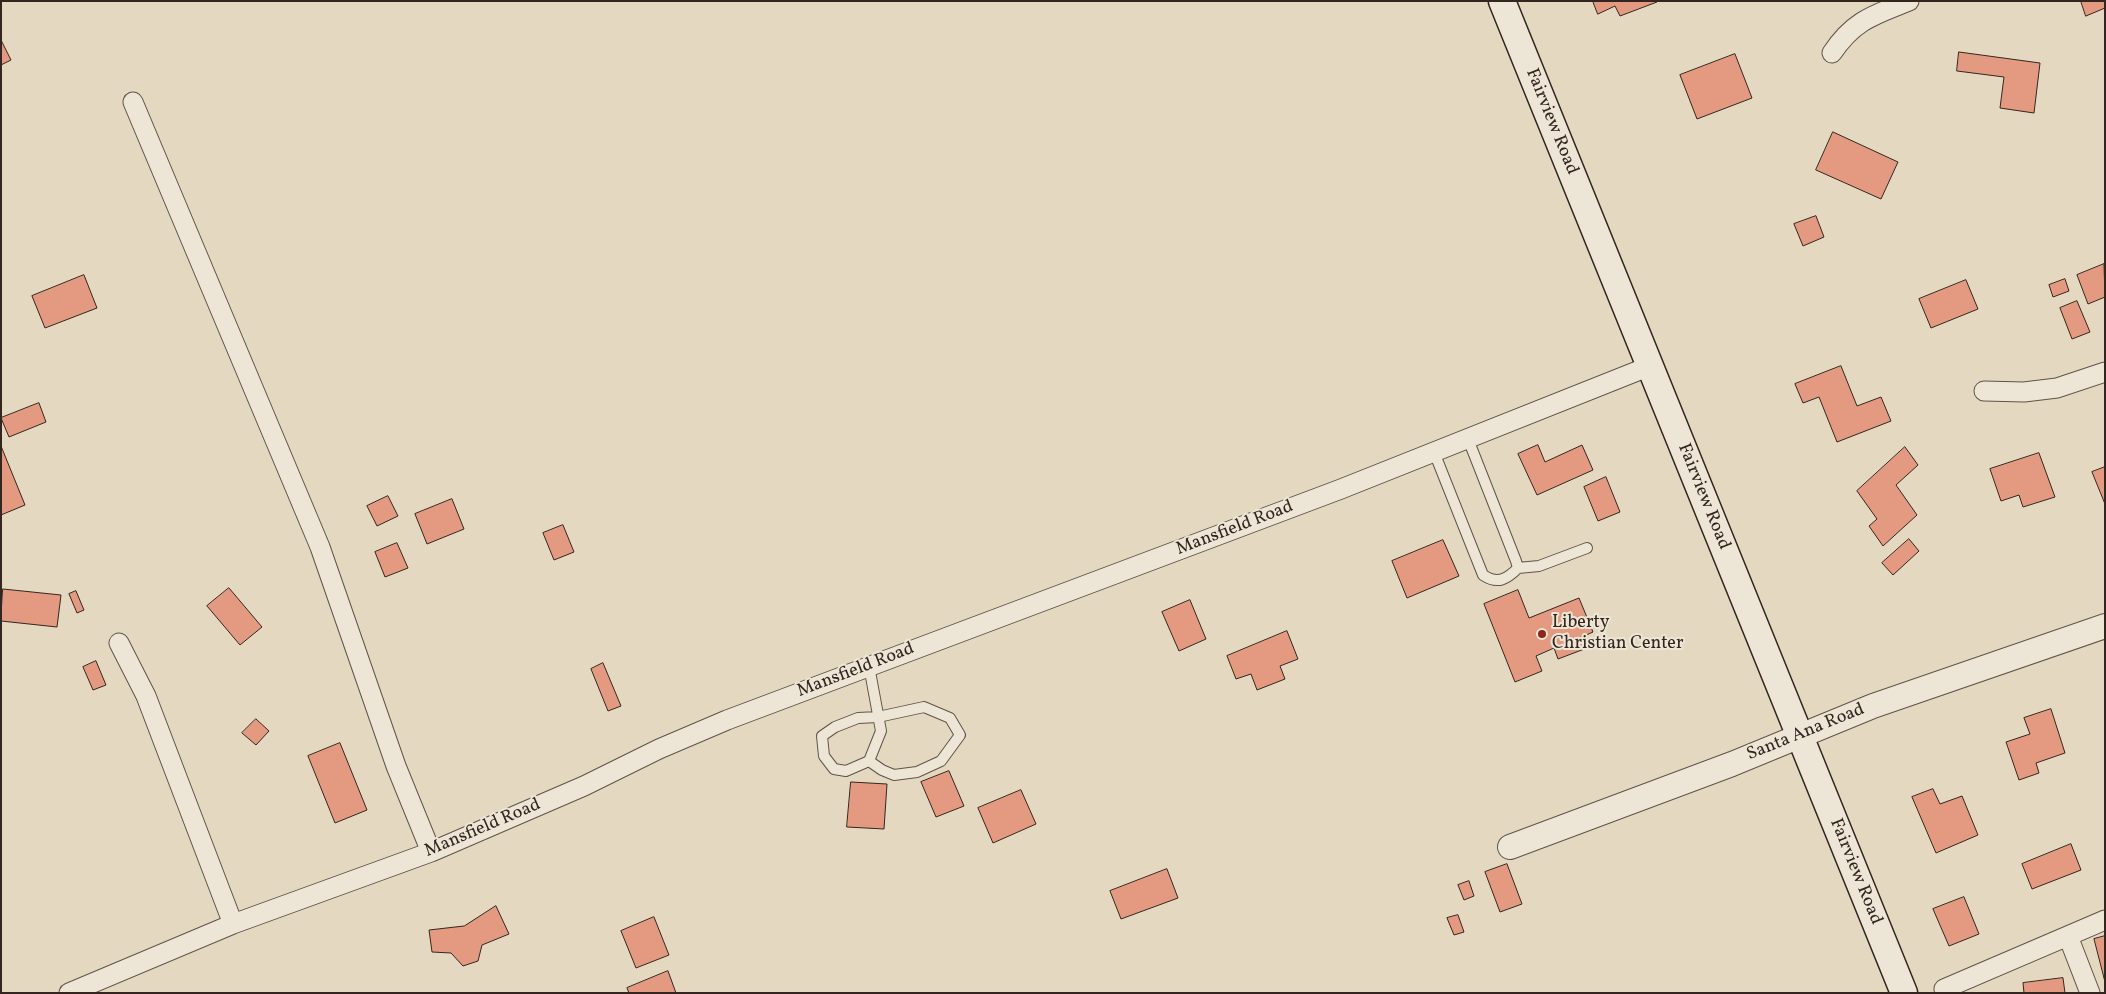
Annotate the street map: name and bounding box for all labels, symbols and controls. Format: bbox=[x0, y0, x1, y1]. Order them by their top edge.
street label: Fairview Road bbox=[1520, 66, 1582, 178]
street label: Fairview Road bbox=[1672, 441, 1734, 553]
street label: Mansfield Road bbox=[1173, 497, 1297, 561]
place label: Liberty Christian Center bbox=[1552, 613, 1683, 656]
marker: Liberty Christian Center bbox=[1536, 628, 1548, 640]
street label: Mansfield Road bbox=[794, 639, 918, 703]
street label: Santa Ana Road bbox=[1744, 700, 1868, 766]
street label: Mansfield Road bbox=[422, 795, 544, 863]
street label: Fairview Road bbox=[1824, 816, 1886, 928]

